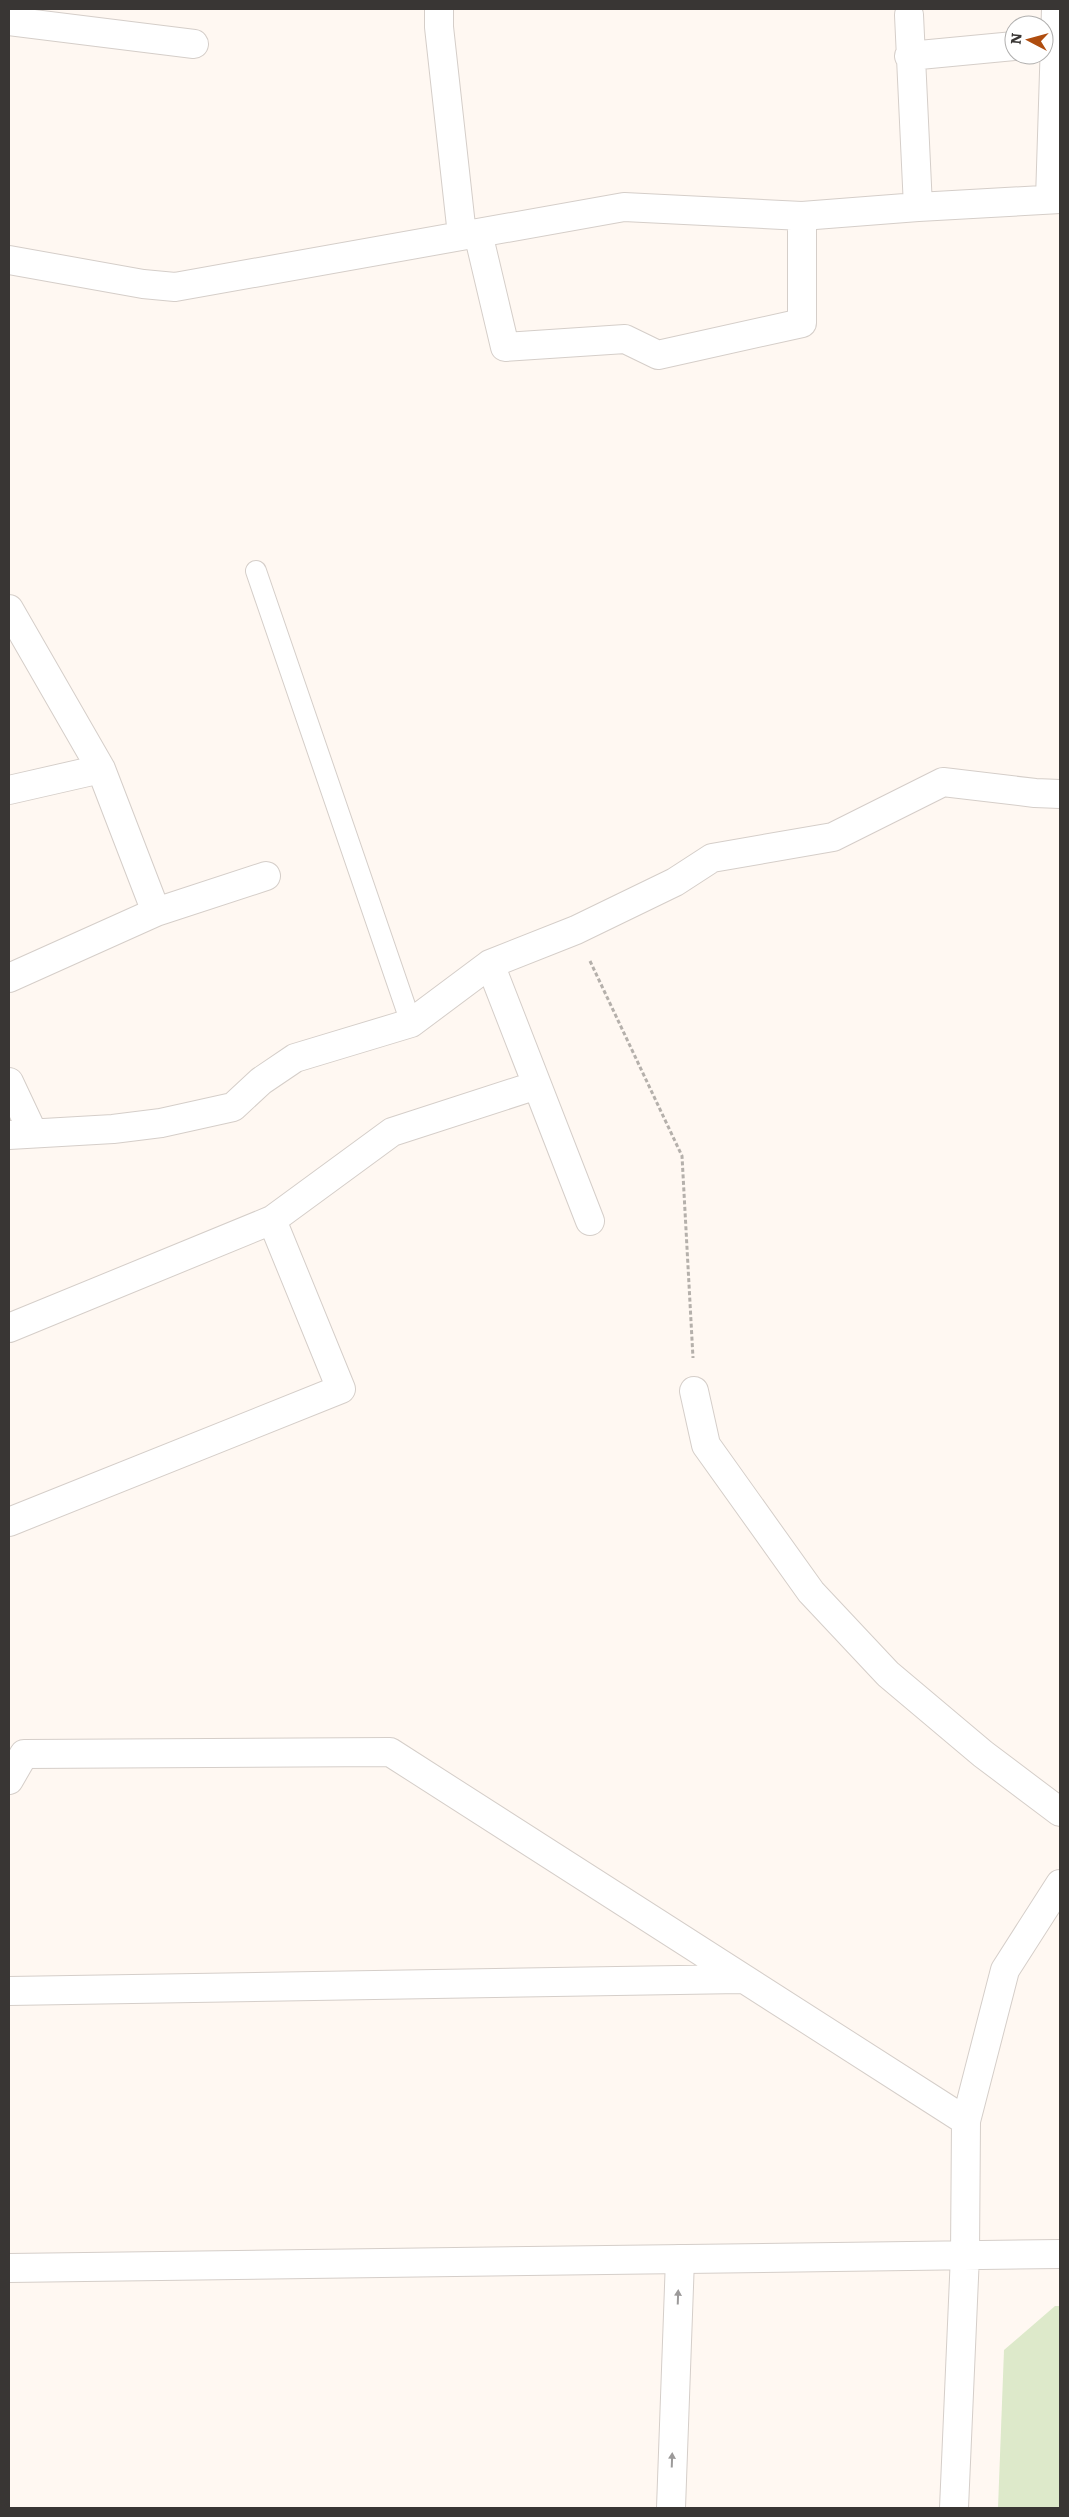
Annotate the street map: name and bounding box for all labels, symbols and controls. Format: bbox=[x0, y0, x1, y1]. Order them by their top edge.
north arrow bbox=[1004, 15, 1054, 65]
text: N bbox=[1005, 31, 1026, 45]
one-way arrow bbox=[675, 2289, 683, 2305]
one-way arrow bbox=[669, 2451, 677, 2467]

